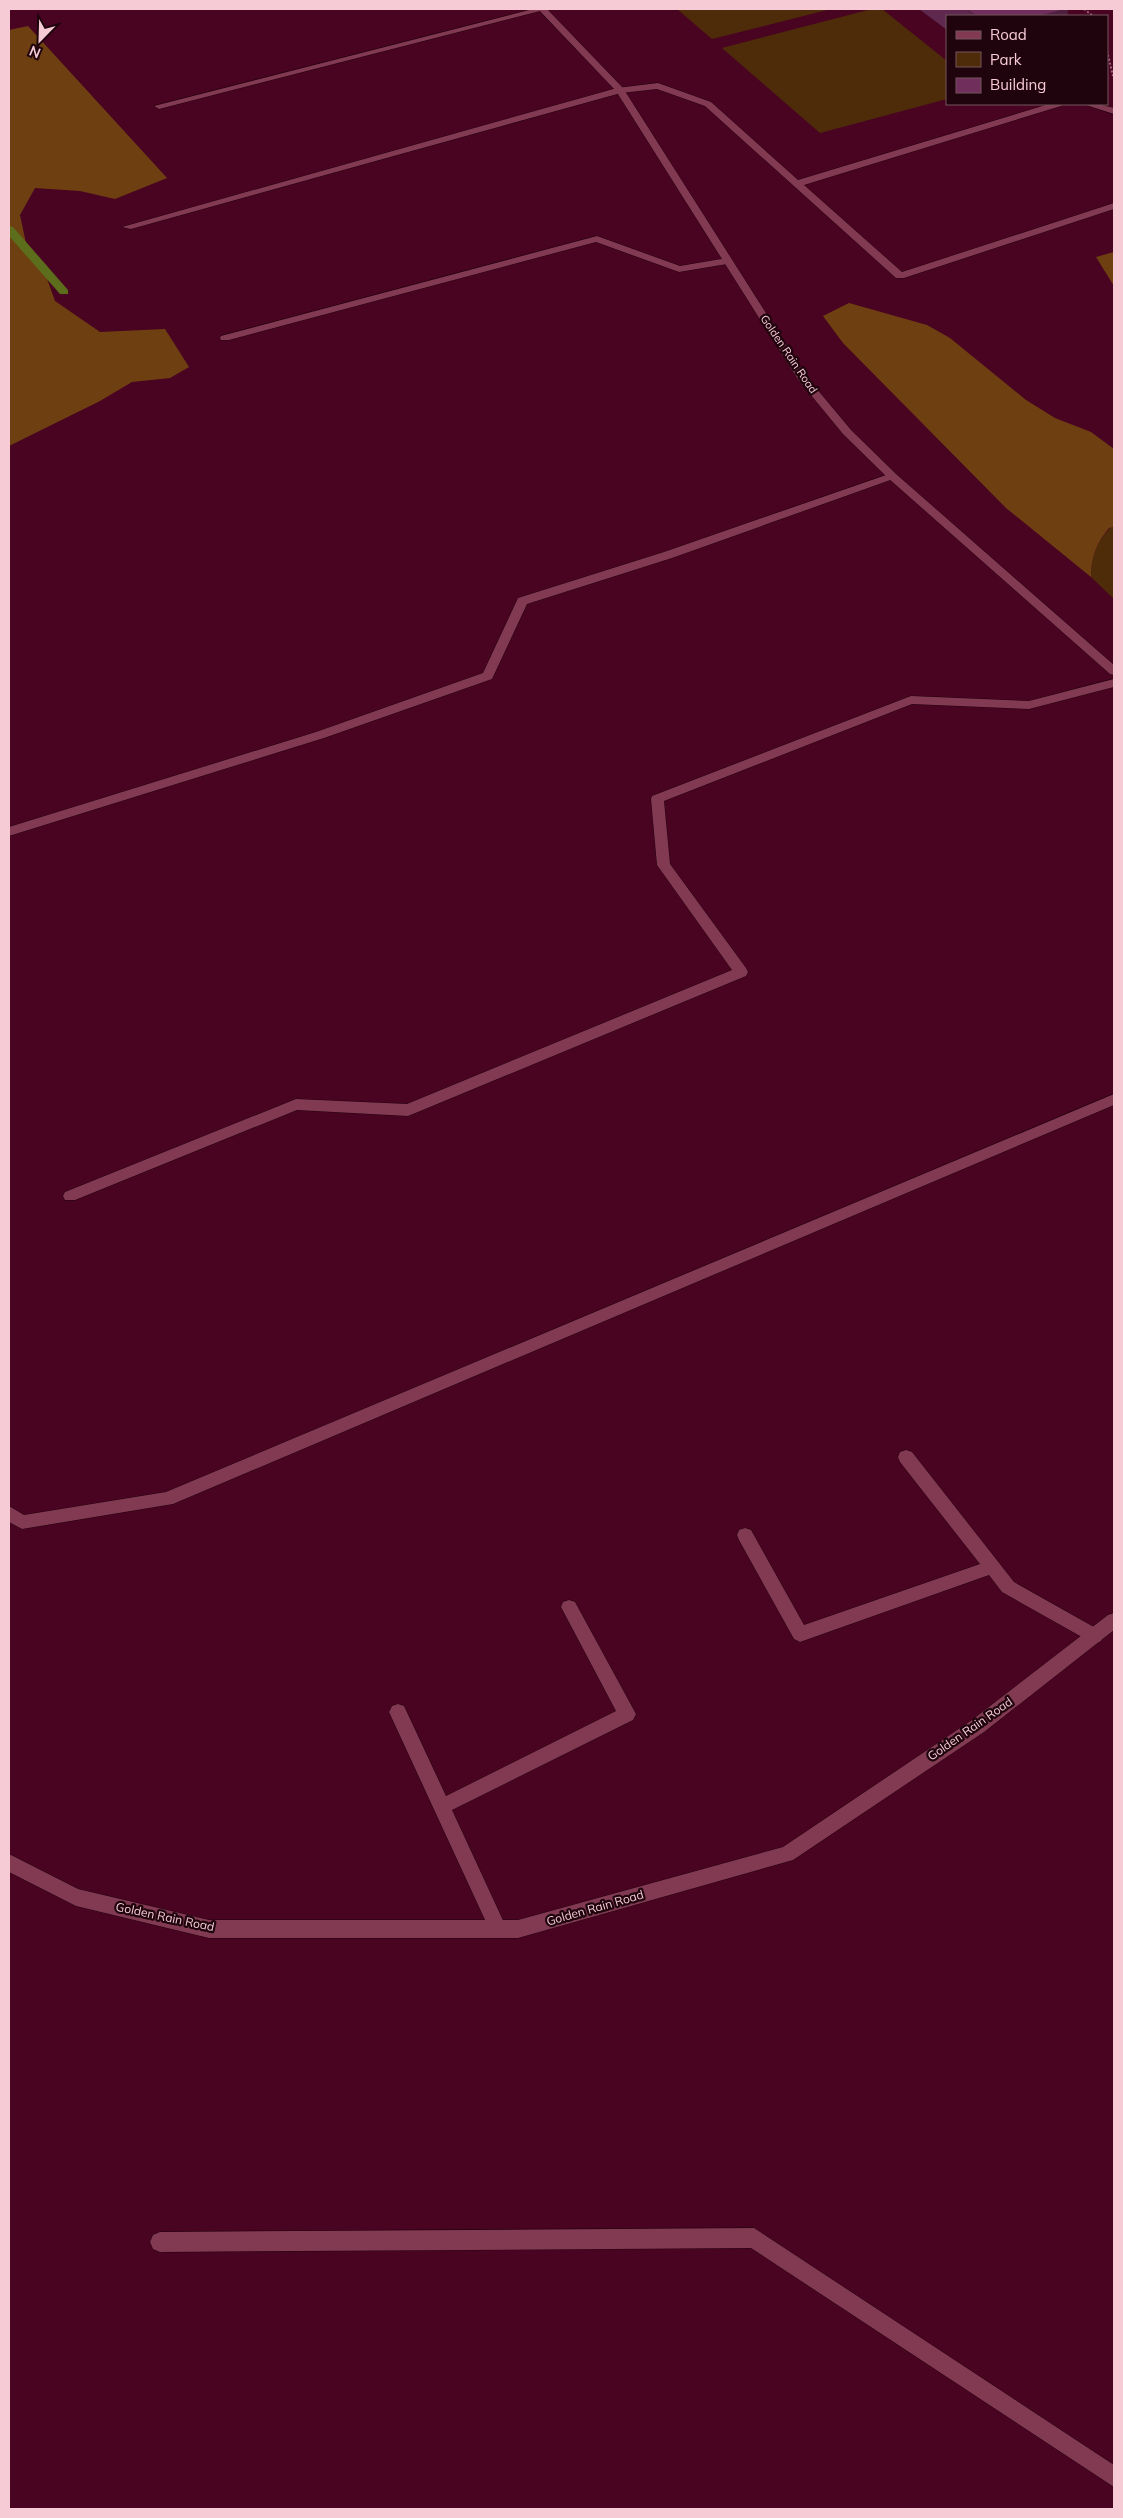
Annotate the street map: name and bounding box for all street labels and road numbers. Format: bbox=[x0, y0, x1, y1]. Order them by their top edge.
street label: Golden Rain Road bbox=[757, 312, 821, 396]
street label: Golden Rain Road bbox=[924, 1694, 1015, 1763]
street label: Golden Rain Road bbox=[545, 1886, 645, 1929]
street label: Golden Rain Road bbox=[114, 1899, 216, 1934]

